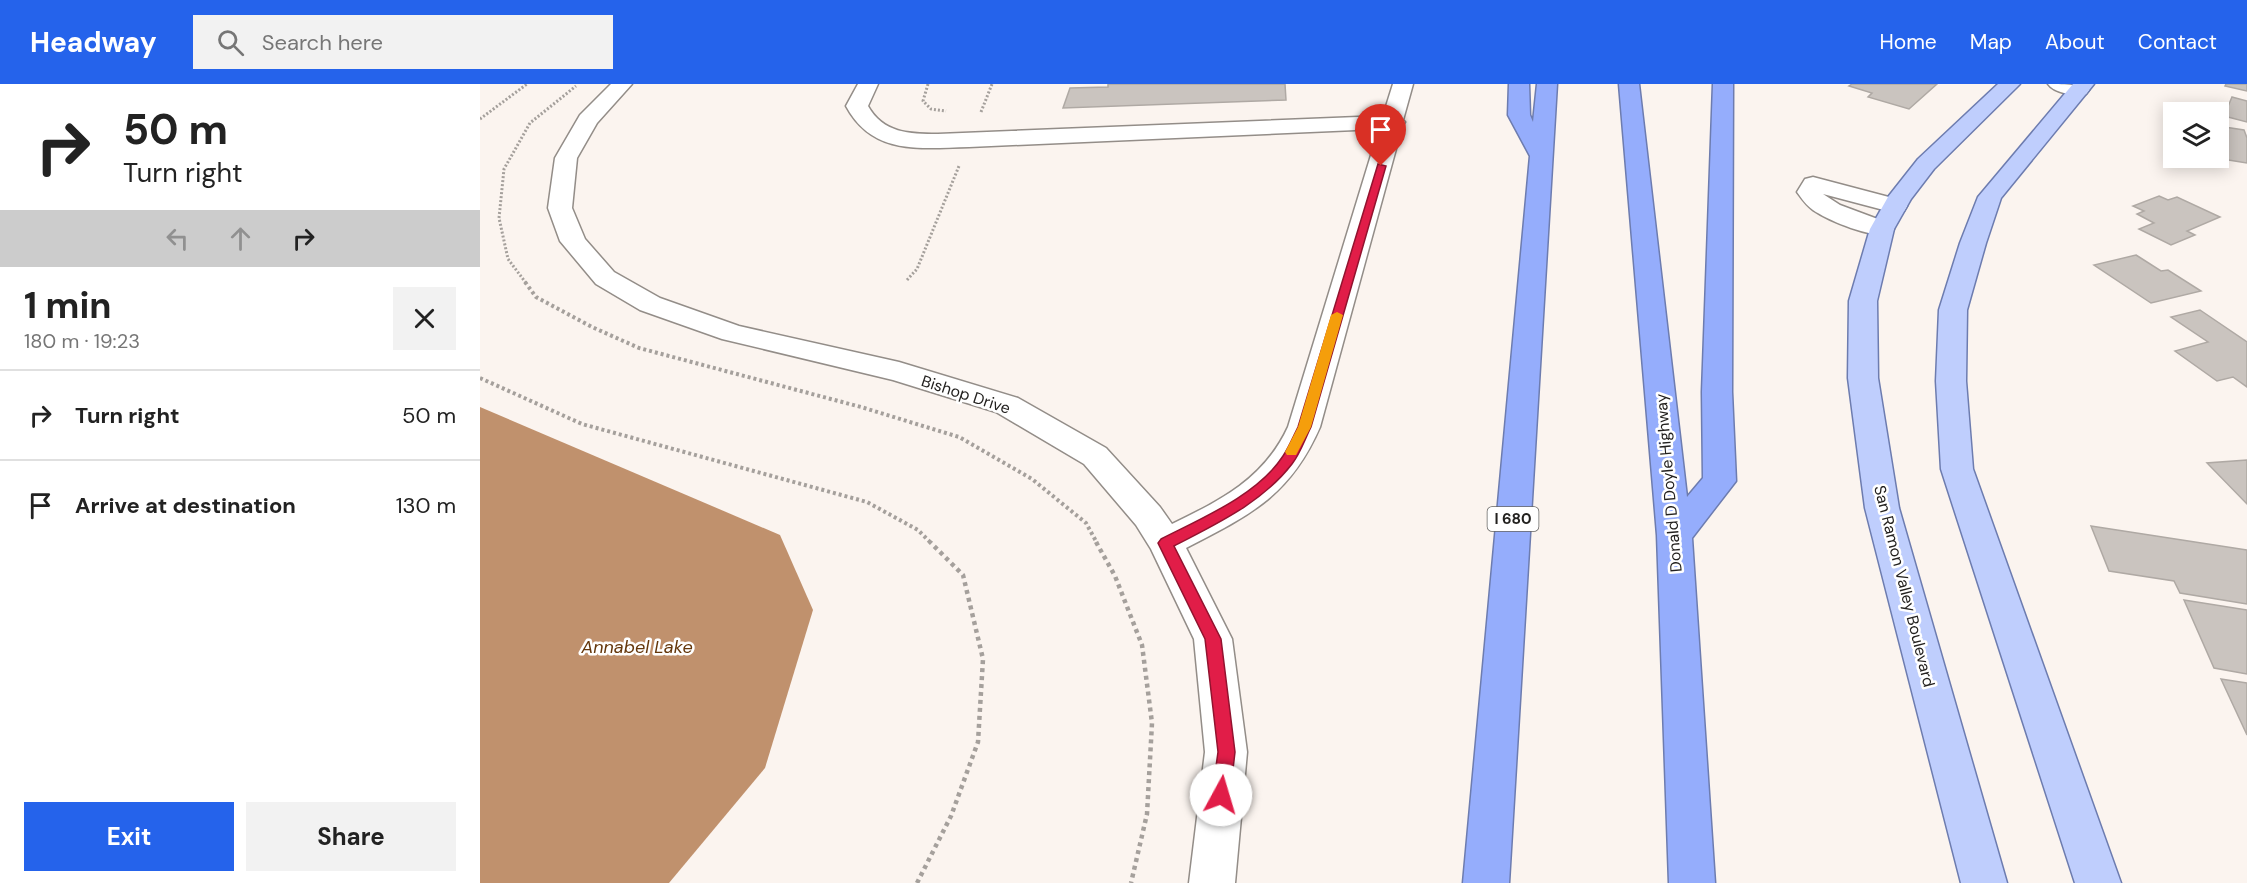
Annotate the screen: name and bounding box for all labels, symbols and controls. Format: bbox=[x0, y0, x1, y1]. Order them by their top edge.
search box bbox=[193, 15, 613, 69]
text: Headway bbox=[30, 24, 157, 61]
icon: search bbox=[214, 26, 247, 59]
text: Search here bbox=[262, 28, 383, 57]
text: Home bbox=[1879, 28, 1937, 56]
text: Map bbox=[1970, 28, 2012, 56]
text: About bbox=[2045, 28, 2105, 56]
text: Contact bbox=[2138, 28, 2217, 56]
text: 50 m bbox=[123, 102, 228, 157]
map controls bbox=[2163, 102, 2229, 168]
button: layers bbox=[2163, 102, 2229, 168]
pin bbox=[1355, 104, 1406, 166]
icon: right bbox=[24, 108, 102, 186]
icon: arrive bbox=[1364, 113, 1397, 146]
text: Turn right bbox=[123, 155, 243, 190]
icon: left bbox=[161, 222, 194, 255]
icon: ahead bbox=[224, 222, 257, 255]
icon: right bbox=[287, 222, 320, 255]
text: 1 min bbox=[24, 282, 112, 329]
button: close bbox=[393, 287, 456, 350]
text: 180 m · 19:23 bbox=[24, 328, 140, 354]
street label: Bishop Drive bbox=[919, 370, 1013, 419]
street label: Donald D Doyle Highway bbox=[1650, 393, 1687, 573]
icon: right bbox=[24, 399, 57, 432]
text: Turn right bbox=[75, 401, 180, 430]
text: 50 m bbox=[402, 401, 456, 430]
street label: San Ramon Valley Boulevard bbox=[1869, 483, 1940, 689]
icon: arrive bbox=[24, 489, 57, 522]
text: Arrive at destination bbox=[75, 491, 296, 520]
text: 130 m bbox=[396, 491, 456, 520]
road number: I 680 bbox=[1488, 507, 1538, 531]
water label: Annabel Lake bbox=[580, 635, 693, 659]
position arrow bbox=[1189, 763, 1253, 827]
button: Exit bbox=[24, 802, 234, 871]
button: Share bbox=[246, 802, 456, 871]

